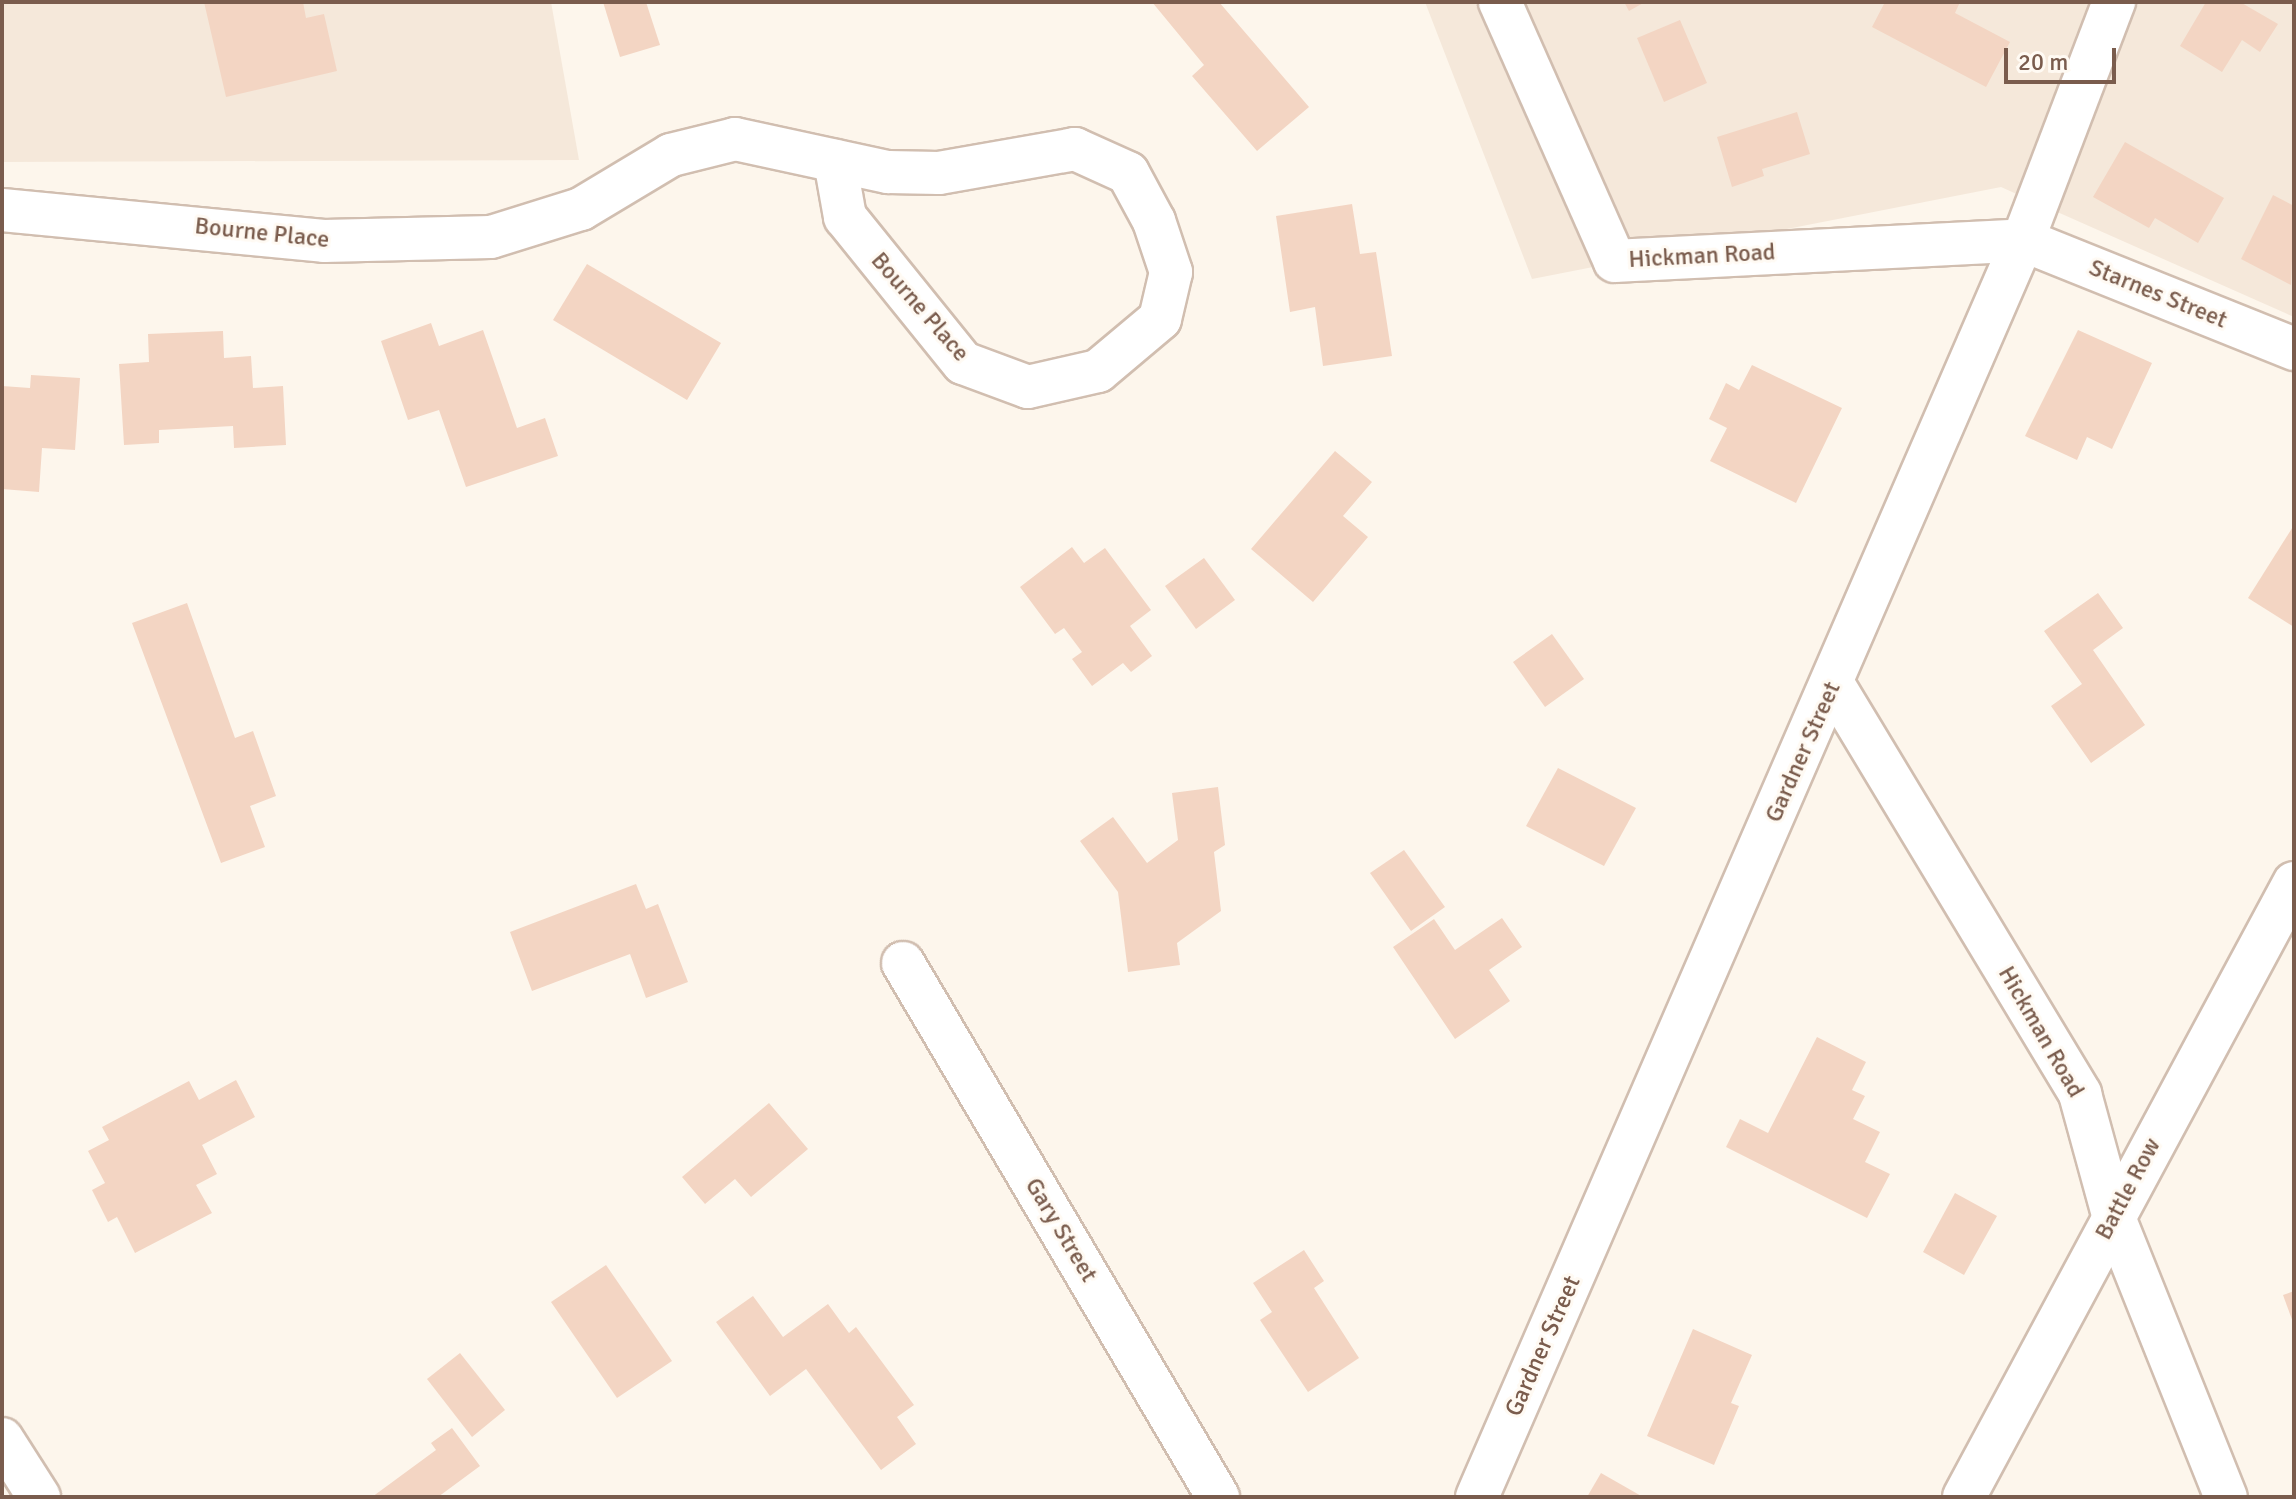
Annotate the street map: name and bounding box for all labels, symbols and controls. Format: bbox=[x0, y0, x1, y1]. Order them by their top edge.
scale bar bbox=[2008, 32, 2120, 82]
text: 20 m bbox=[2018, 47, 2068, 77]
street label: Bourne Place bbox=[193, 212, 331, 254]
street label: Hickman Road bbox=[1628, 238, 1776, 274]
street label: Bourne Place bbox=[865, 246, 975, 368]
street label: Starnes Street bbox=[2085, 253, 2231, 335]
street label: Gardner Street bbox=[1759, 677, 1847, 827]
street label: Hickman Road bbox=[1992, 961, 2090, 1103]
street label: Battle Row bbox=[2089, 1133, 2167, 1245]
street label: Gary Street bbox=[1019, 1173, 1103, 1287]
street label: Gardner Street bbox=[1499, 1271, 1587, 1421]

